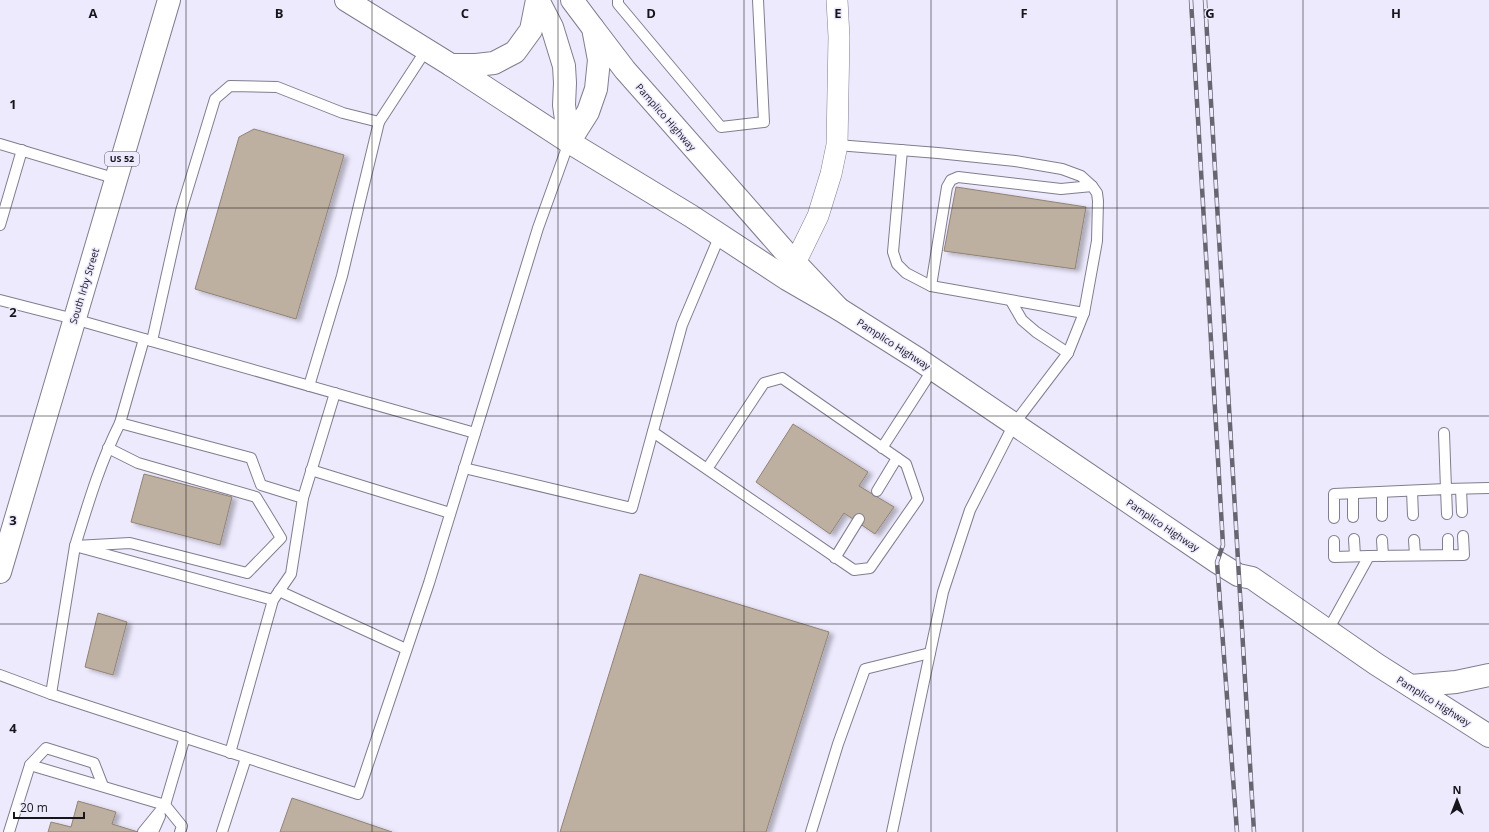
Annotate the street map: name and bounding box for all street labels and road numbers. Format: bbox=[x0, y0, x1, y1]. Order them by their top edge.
street label: Pamplico Highway bbox=[633, 80, 700, 154]
road number: US 52 bbox=[105, 152, 139, 166]
street label: South Irby Street bbox=[66, 246, 102, 326]
street label: Pamplico Highway bbox=[854, 315, 934, 374]
street label: Pamplico Highway bbox=[1124, 495, 1203, 555]
street label: Pamplico Highway bbox=[1394, 672, 1475, 730]

